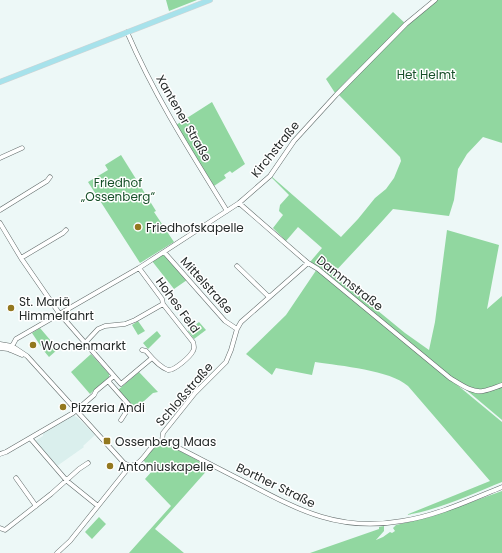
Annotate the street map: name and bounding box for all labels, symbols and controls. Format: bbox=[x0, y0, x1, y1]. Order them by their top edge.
park label: Het Helmt bbox=[397, 66, 455, 83]
street label: Xantener Straße bbox=[152, 72, 216, 164]
street label: Kirchstraße bbox=[247, 117, 303, 181]
park label: Friedhof „Ossenberg“ bbox=[80, 174, 155, 205]
place label: Friedhofskapelle bbox=[146, 219, 244, 236]
marker: Friedhofskapelle bbox=[133, 222, 143, 232]
street label: Dammstraße bbox=[313, 252, 387, 314]
street label: Mittelstraße bbox=[177, 253, 237, 317]
street label: Hohes Feld bbox=[152, 274, 204, 336]
place label: St. Mariä Himmelfahrt bbox=[19, 293, 94, 324]
marker: St. Mariä Himmelfahrt bbox=[6, 303, 16, 313]
place label: Wochenmarkt bbox=[41, 337, 126, 354]
marker: Wochenmarkt bbox=[28, 340, 38, 350]
street label: Schloßstraße bbox=[151, 358, 217, 430]
place label: Pizzeria Andi bbox=[71, 399, 145, 416]
marker: Pizzeria Andi bbox=[58, 402, 68, 412]
place label: Ossenberg Maas bbox=[115, 433, 216, 450]
marker: Ossenberg Maas bbox=[102, 436, 112, 446]
place label: Antoniuskapelle bbox=[118, 458, 214, 475]
street label: Borther Straße bbox=[233, 458, 319, 512]
marker: Antoniuskapelle bbox=[105, 461, 115, 471]

